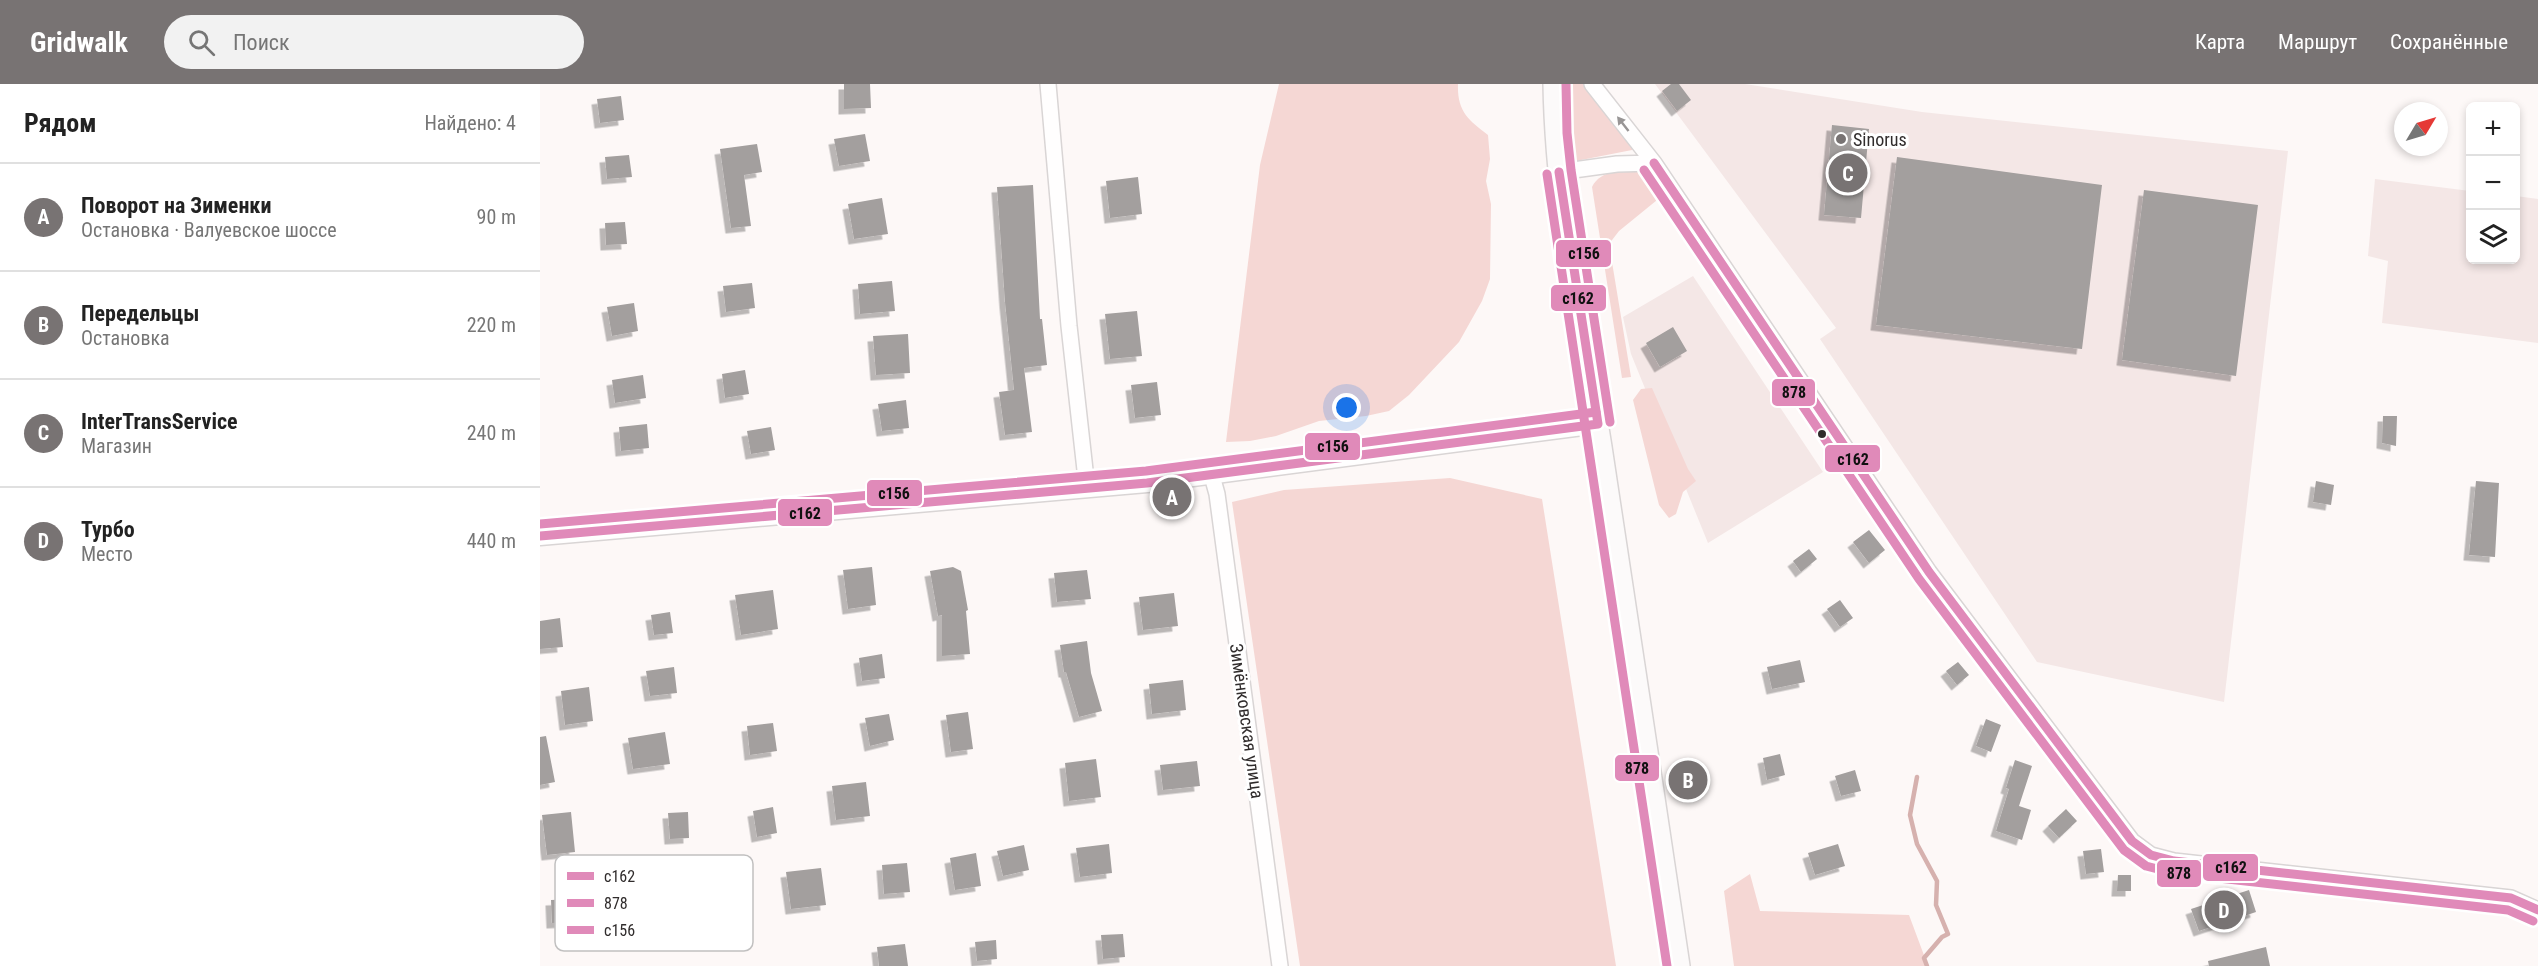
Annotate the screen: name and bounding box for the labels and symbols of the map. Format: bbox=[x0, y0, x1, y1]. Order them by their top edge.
north arrow bbox=[2394, 102, 2448, 156]
one-way arrow bbox=[1618, 116, 1630, 131]
place label: Sinorus bbox=[1853, 129, 1907, 150]
marker: Sinorus bbox=[1834, 132, 1848, 146]
pin: C bbox=[1828, 150, 1868, 196]
line badge: с156 bbox=[1555, 239, 1612, 268]
text: с156 bbox=[1568, 244, 1600, 263]
line badge: с162 bbox=[1550, 284, 1607, 312]
text: с162 bbox=[1562, 289, 1594, 308]
line badge: 878 bbox=[1771, 378, 1816, 407]
text: 878 bbox=[1782, 383, 1806, 402]
your location bbox=[1332, 393, 1361, 422]
unlabelled marker bbox=[1816, 428, 1828, 440]
line badge: с156 bbox=[1304, 432, 1361, 461]
text: с156 bbox=[1317, 437, 1349, 456]
line badge: с162 bbox=[1824, 444, 1881, 473]
text: с162 bbox=[1837, 450, 1869, 469]
pin: A bbox=[1152, 474, 1192, 520]
line badge: с156 bbox=[866, 479, 923, 507]
text: с156 bbox=[878, 484, 910, 503]
line badge: с162 bbox=[777, 498, 833, 527]
text: с162 bbox=[789, 504, 821, 523]
street label: Зимёнковская улица bbox=[1226, 642, 1268, 800]
line badge: 878 bbox=[1614, 754, 1660, 782]
pin: B bbox=[1668, 758, 1708, 802]
text: 878 bbox=[1625, 759, 1649, 778]
line badge: с162 bbox=[2202, 853, 2259, 882]
legend bbox=[555, 855, 753, 951]
text: с162 bbox=[2215, 858, 2247, 877]
line badge: 878 bbox=[2156, 859, 2202, 888]
text: 878 bbox=[2167, 864, 2191, 883]
text: с162 bbox=[604, 867, 635, 886]
pin: D bbox=[2204, 888, 2244, 932]
text: 878 bbox=[604, 894, 628, 913]
text: с156 bbox=[604, 921, 635, 940]

